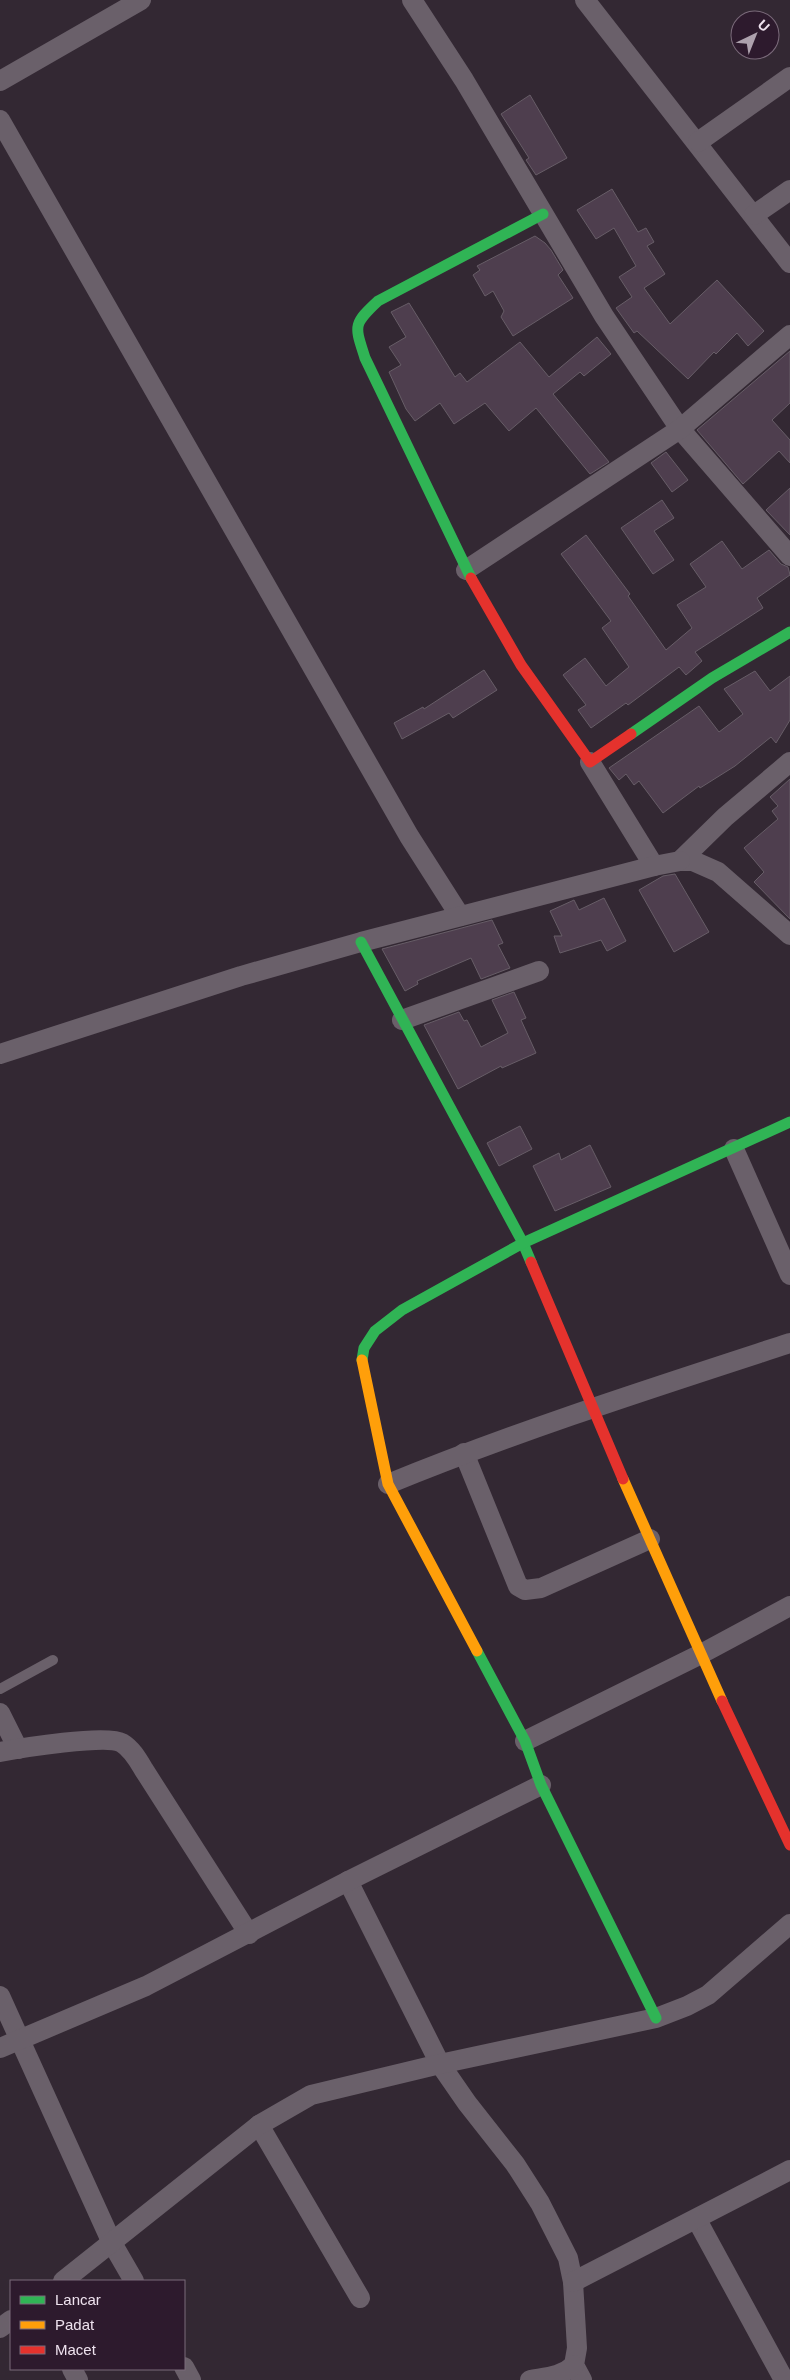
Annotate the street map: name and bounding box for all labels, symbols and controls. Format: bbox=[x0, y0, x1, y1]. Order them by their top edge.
north arrow bbox=[730, 10, 780, 60]
text: U bbox=[755, 16, 773, 35]
legend bbox=[10, 2280, 185, 2370]
text: Lancar bbox=[55, 2291, 101, 2308]
text: Padat bbox=[55, 2316, 95, 2333]
text: Macet bbox=[55, 2341, 97, 2358]

